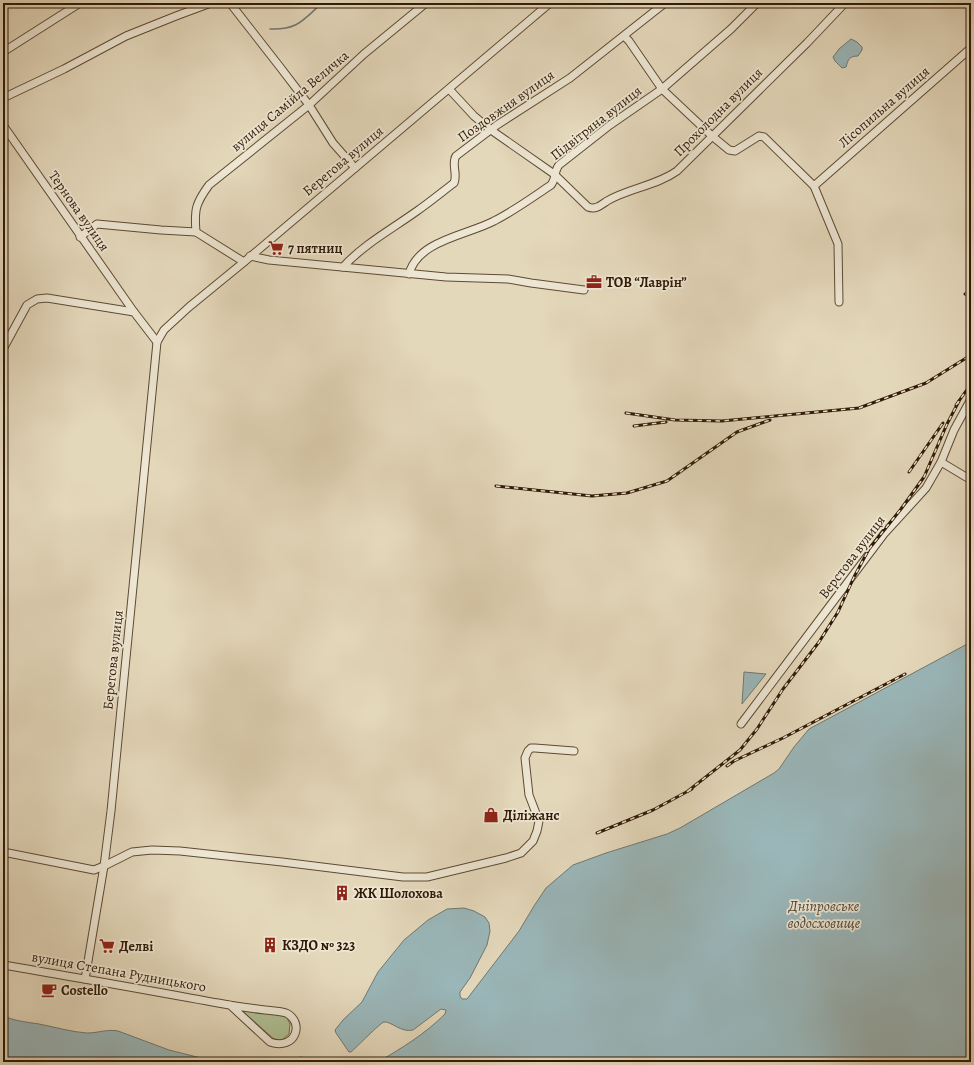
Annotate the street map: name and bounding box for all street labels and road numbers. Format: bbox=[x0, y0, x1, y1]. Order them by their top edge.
street label: вулиця Самійла Величка bbox=[227, 46, 353, 156]
street label: Лісопильна вулиця bbox=[834, 62, 934, 152]
street label: Прохолодна вулиця bbox=[669, 63, 767, 161]
street label: Поздовжня вулиця bbox=[454, 65, 558, 147]
street label: Підвітряна вулиця bbox=[546, 81, 646, 165]
street label: Берегова вулиця bbox=[299, 121, 388, 200]
street label: Тернова вулиця bbox=[44, 167, 114, 255]
street label: Верстова вулиця bbox=[814, 511, 890, 603]
street label: Берегова вулиця bbox=[98, 609, 128, 711]
street label: вулиця Степана Рудницького bbox=[30, 947, 208, 997]

